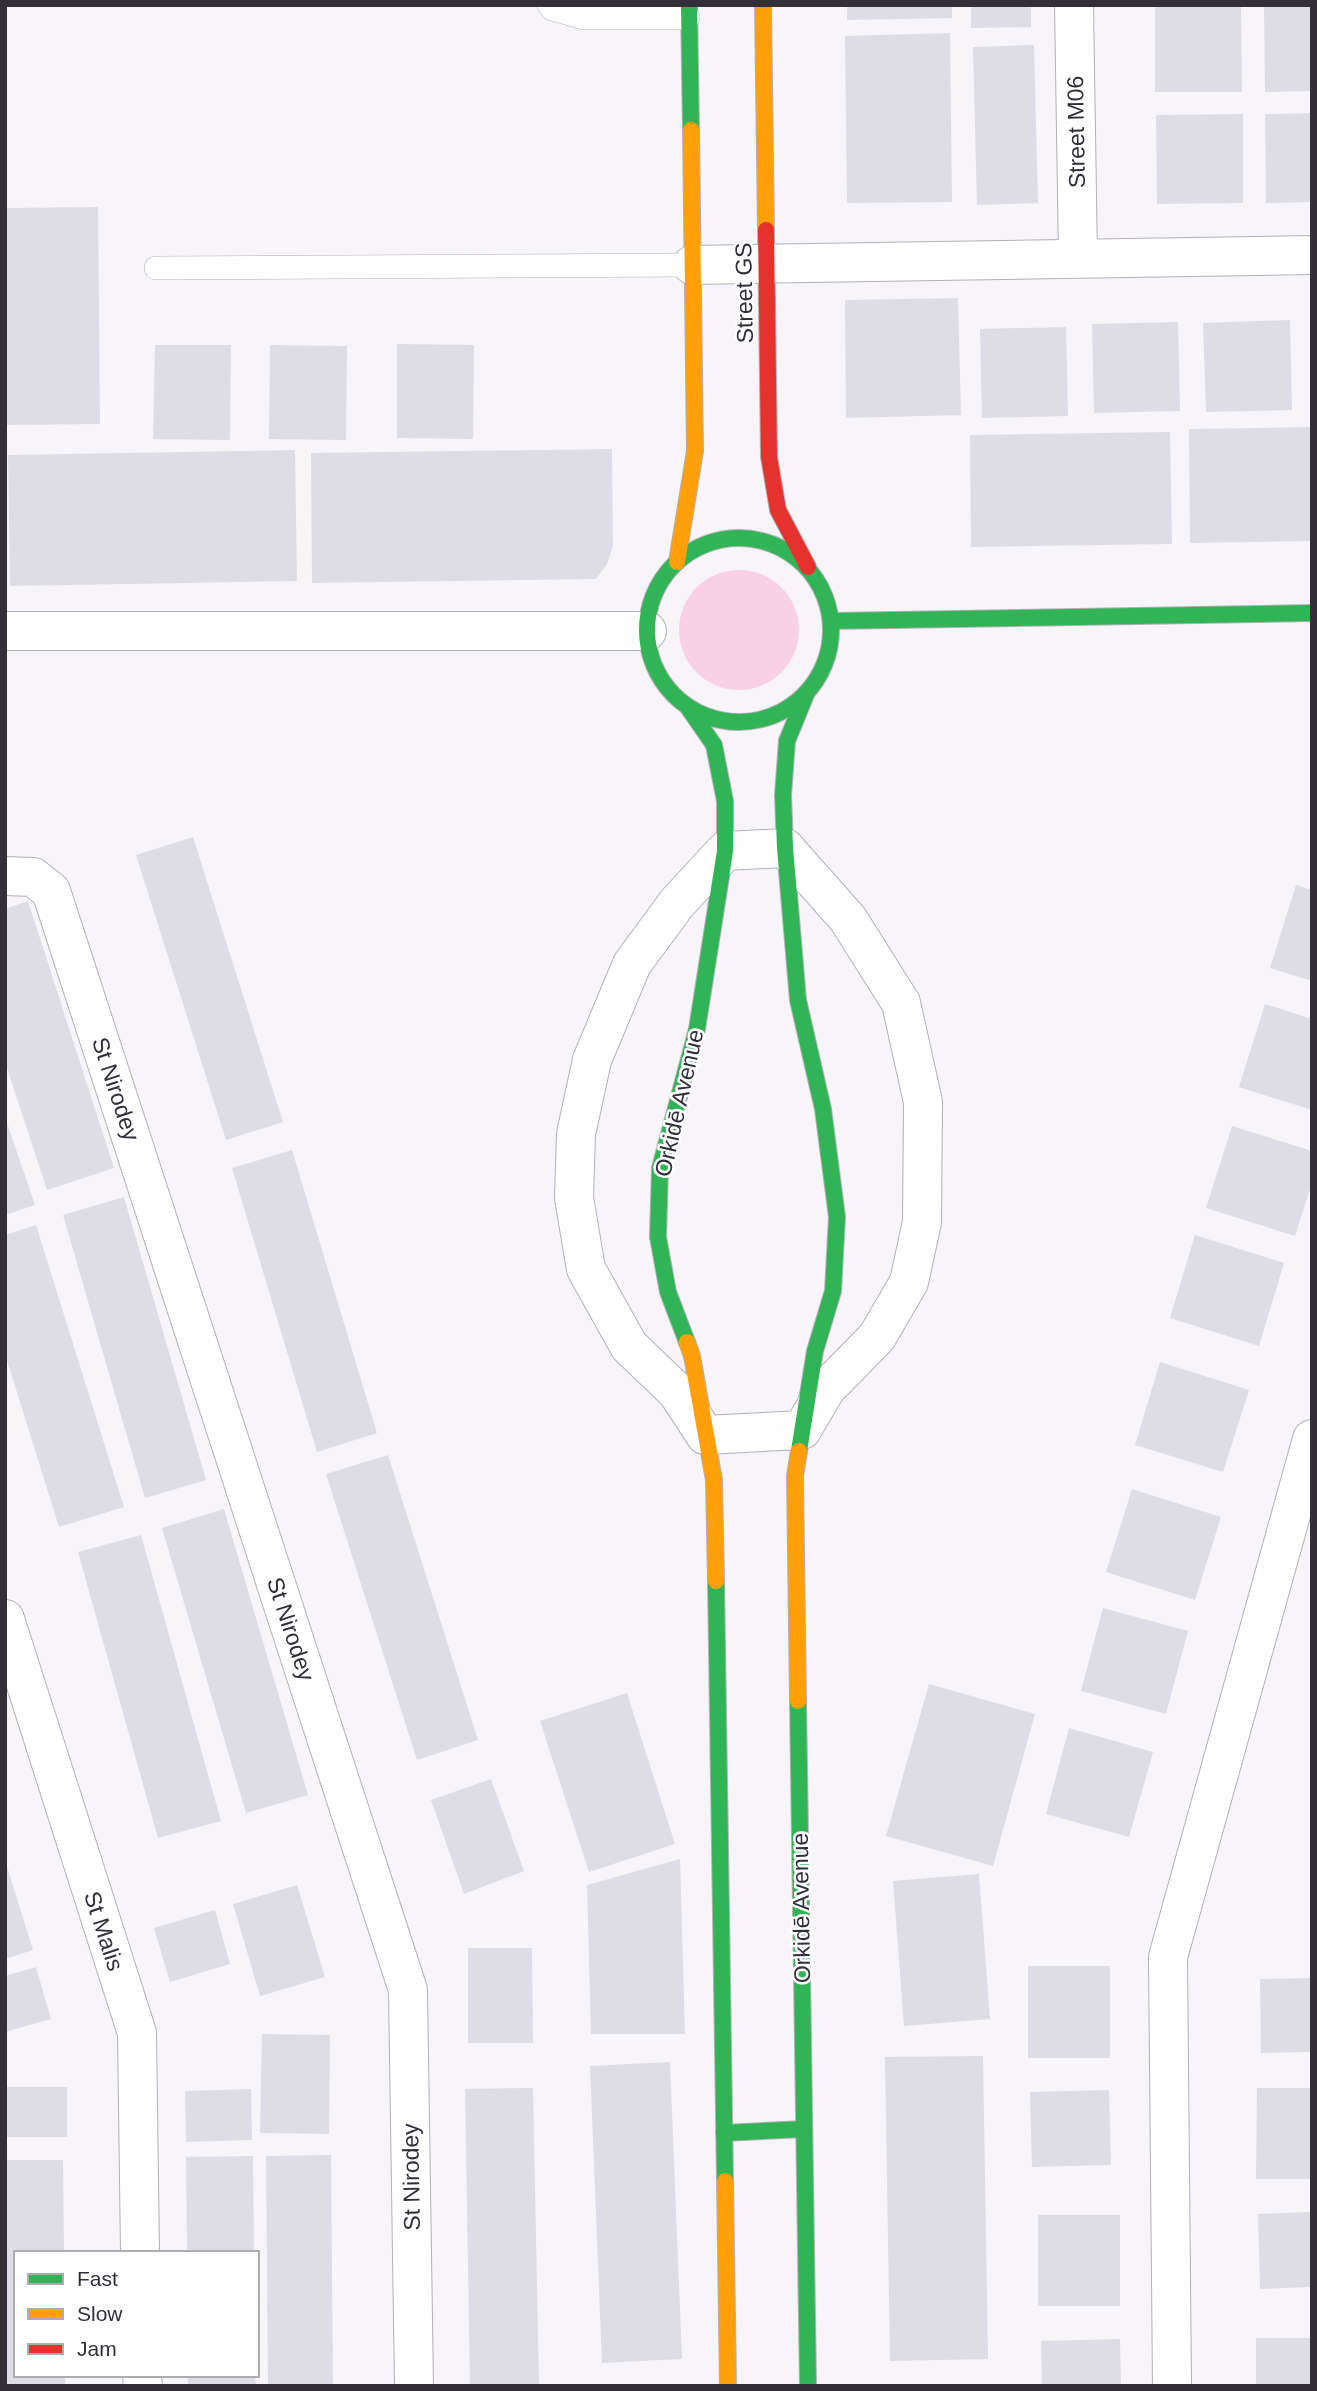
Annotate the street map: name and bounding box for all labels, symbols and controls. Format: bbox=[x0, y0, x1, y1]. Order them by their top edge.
street label: Street M06 bbox=[1062, 76, 1090, 188]
street label: Street GS bbox=[730, 242, 758, 344]
street label: Orkidē Avenue bbox=[649, 1027, 709, 1179]
street label: St Nirodey bbox=[87, 1034, 145, 1145]
street label: St Nirodey bbox=[262, 1574, 320, 1685]
street label: Orkidē Avenue bbox=[787, 1833, 815, 1983]
street label: St Malis bbox=[79, 1888, 129, 1974]
street label: St Nirodey bbox=[397, 2123, 425, 2231]
legend bbox=[14, 2251, 259, 2377]
text: Fast bbox=[77, 2267, 118, 2290]
text: Slow bbox=[77, 2302, 123, 2325]
text: Jam bbox=[77, 2337, 117, 2360]

